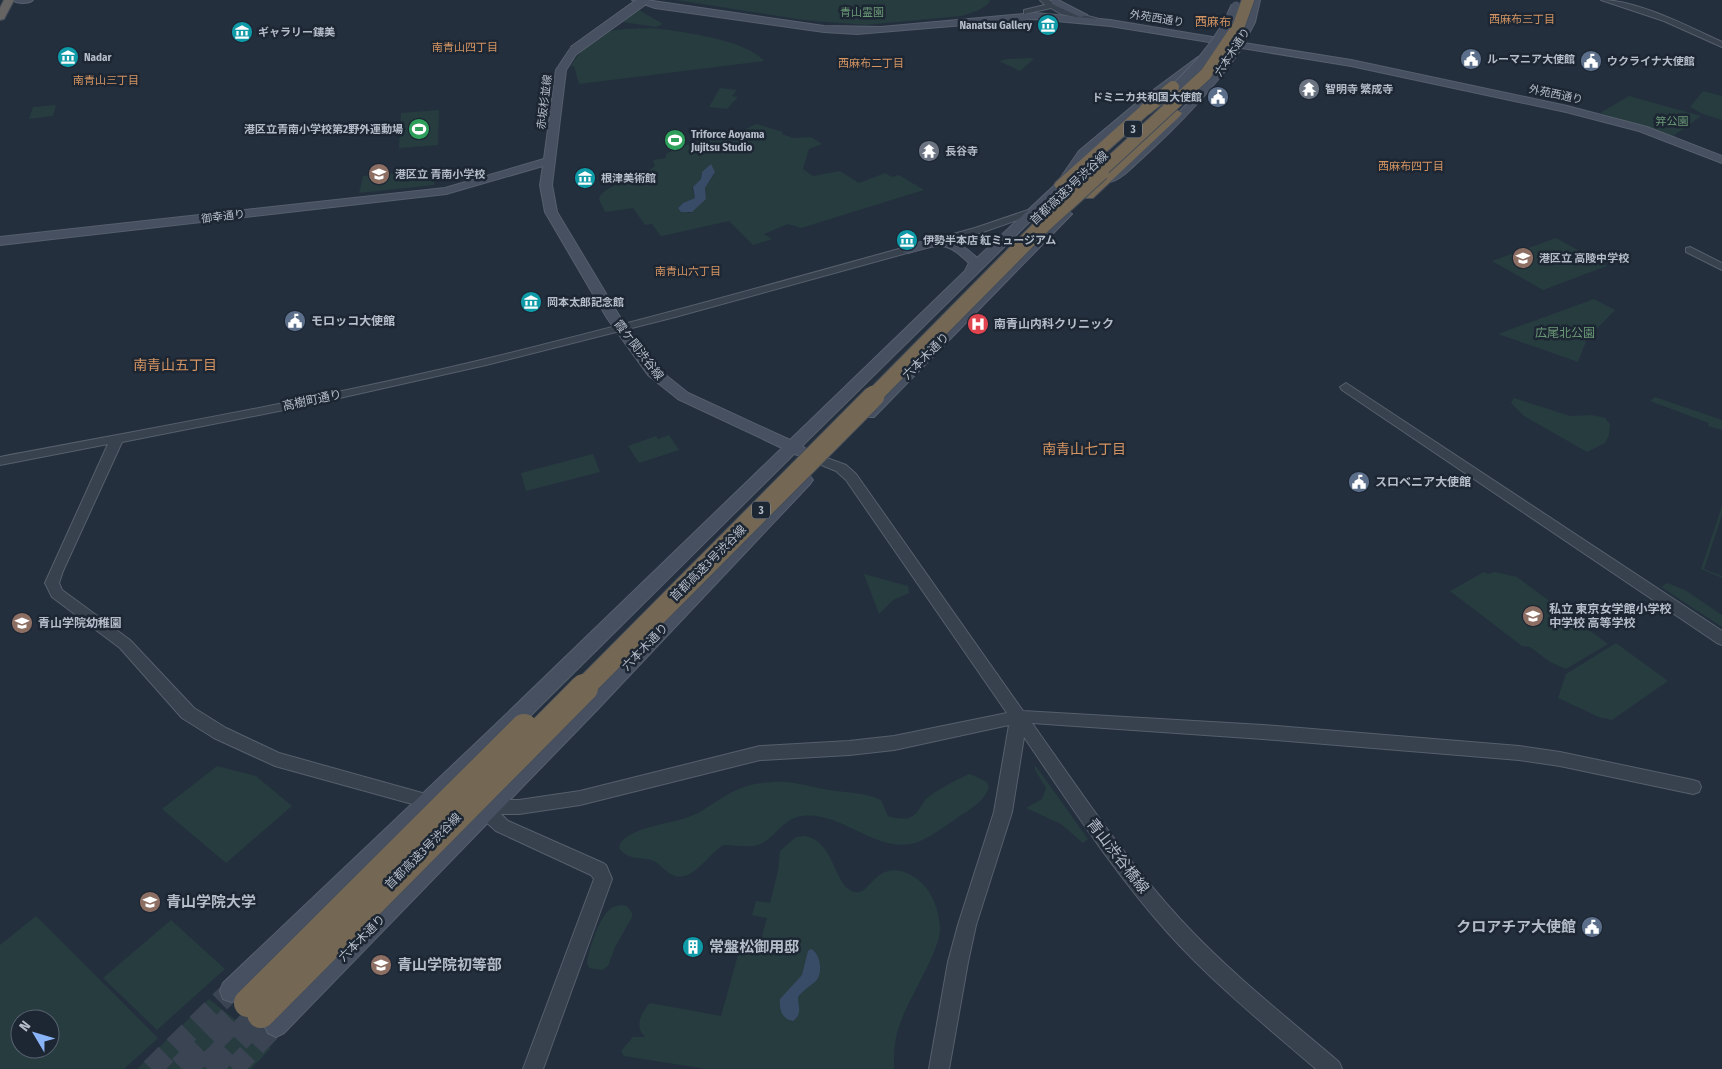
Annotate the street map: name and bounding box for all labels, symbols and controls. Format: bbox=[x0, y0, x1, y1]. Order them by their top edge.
park label: 青山霊園 bbox=[840, 6, 884, 19]
street label: 外苑西通り bbox=[1129, 8, 1185, 29]
museum icon: Nanatsu Gallery bbox=[1036, 13, 1060, 37]
district label: 西麻布三丁目 bbox=[1489, 13, 1555, 26]
district label: 西麻布 bbox=[1195, 15, 1231, 29]
place label: Nanatsu Gallery bbox=[959, 19, 1033, 32]
museum icon: ギャラリー鏤美 bbox=[230, 20, 254, 44]
place label: ギャラリー鏤美 bbox=[258, 26, 335, 39]
street label: 六本木通り bbox=[1212, 26, 1253, 79]
district label: 南青山四丁目 bbox=[432, 41, 498, 54]
museum icon: Nadar bbox=[56, 45, 80, 69]
public building icon: ルーマニア大使館 bbox=[1459, 47, 1483, 71]
public building icon: ウクライナ大使館 bbox=[1579, 49, 1603, 73]
place label: Nadar bbox=[84, 51, 113, 64]
place label: ルーマニア大使館 bbox=[1487, 53, 1575, 66]
place label: ウクライナ大使館 bbox=[1607, 55, 1695, 68]
district label: 西麻布二丁目 bbox=[838, 57, 904, 70]
district label: 南青山三丁目 bbox=[73, 74, 139, 87]
street label: 赤坂杉並線 bbox=[535, 74, 554, 130]
temple icon: 智明寺 繁成寺 bbox=[1297, 77, 1321, 101]
street label: 外苑西通り bbox=[1528, 82, 1584, 107]
place label: 智明寺 繁成寺 bbox=[1325, 83, 1393, 96]
public building icon: ドミニカ共和国大使館 bbox=[1206, 85, 1230, 109]
place label: ドミニカ共和国大使館 bbox=[1092, 91, 1202, 104]
park label: 笄公園 bbox=[1656, 115, 1689, 128]
sports icon: 港区立青南小学校第2野外運動場 bbox=[407, 117, 431, 141]
road number: 3 bbox=[1124, 120, 1142, 138]
place label: 港区立青南小学校第2野外運動場 bbox=[244, 123, 403, 136]
sports icon: Triforce Aoyama Jujitsu Studio bbox=[663, 128, 687, 152]
place label: Triforce Aoyama Jujitsu Studio bbox=[690, 128, 765, 154]
temple icon: 長谷寺 bbox=[917, 139, 941, 163]
place label: 長谷寺 bbox=[945, 145, 978, 158]
street label: 首都高速3号渋谷線 bbox=[1027, 148, 1111, 228]
district label: 西麻布四丁目 bbox=[1378, 160, 1444, 173]
school or university icon: 港区立 青南小学校 bbox=[367, 162, 391, 186]
museum icon: 根津美術館 bbox=[573, 166, 597, 190]
place label: 港区立 青南小学校 bbox=[395, 168, 485, 181]
place label: 根津美術館 bbox=[601, 172, 656, 185]
street label: 御幸通り bbox=[199, 207, 246, 226]
museum icon: 伊勢半本店 紅ミュージアム bbox=[895, 228, 919, 252]
place label: 伊勢半本店 紅ミュージアム bbox=[923, 234, 1056, 247]
school or university icon: 港区立 高陵中学校 bbox=[1511, 246, 1535, 270]
place label: 港区立 高陵中学校 bbox=[1539, 252, 1629, 265]
district label: 南青山六丁目 bbox=[655, 265, 721, 278]
museum icon: 岡本太郎記念館 bbox=[519, 290, 543, 314]
place label: 岡本太郎記念館 bbox=[547, 296, 624, 309]
public building icon: モロッコ大使館 bbox=[283, 309, 307, 333]
hospital icon: 南青山内科クリニック bbox=[966, 312, 990, 336]
place label: モロッコ大使館 bbox=[311, 314, 395, 328]
street label: 霞ケ関渋谷線 bbox=[611, 317, 667, 383]
place label: 南青山内科クリニック bbox=[994, 317, 1114, 331]
park label: 広尾北公園 bbox=[1535, 326, 1595, 340]
street label: 六本木通り bbox=[900, 330, 952, 382]
district label: 南青山五丁目 bbox=[133, 357, 217, 374]
street label: 高樹町通り bbox=[281, 387, 343, 413]
district label: 南青山七丁目 bbox=[1042, 441, 1126, 458]
public building icon: スロベニア大使館 bbox=[1347, 470, 1371, 494]
place label: スロベニア大使館 bbox=[1375, 475, 1471, 489]
road number: 3 bbox=[752, 502, 770, 518]
street label: 首都高速3号渋谷線 bbox=[667, 522, 749, 604]
place label: 私立 東京女学館小学校 中学校 高等学校 bbox=[1549, 602, 1672, 630]
school or university icon: 私立 東京女学館小学校 中学校 高等学校 bbox=[1521, 604, 1545, 628]
school or university icon: 青山学院幼稚園 bbox=[10, 611, 34, 635]
place label: 青山学院幼稚園 bbox=[38, 616, 122, 630]
street label: 六本木通り bbox=[619, 621, 671, 673]
street label: 首都高速3号渋谷線 bbox=[382, 810, 464, 892]
street label: 青山渋谷橋線 bbox=[1083, 815, 1153, 897]
school or university icon: 青山学院大学 bbox=[138, 890, 162, 914]
place label: 青山学院大学 bbox=[166, 893, 256, 911]
street label: 六本木通り bbox=[336, 912, 388, 964]
public building icon: クロアチア大使館 bbox=[1580, 915, 1604, 939]
place label: クロアチア大使館 bbox=[1456, 918, 1576, 936]
building icon: 常盤松御用邸 bbox=[681, 935, 705, 959]
place label: 常盤松御用邸 bbox=[709, 938, 799, 956]
school or university icon: 青山学院初等部 bbox=[369, 953, 393, 977]
place label: 青山学院初等部 bbox=[397, 956, 502, 974]
north arrow bbox=[10, 1009, 60, 1059]
text: N bbox=[16, 1018, 34, 1035]

